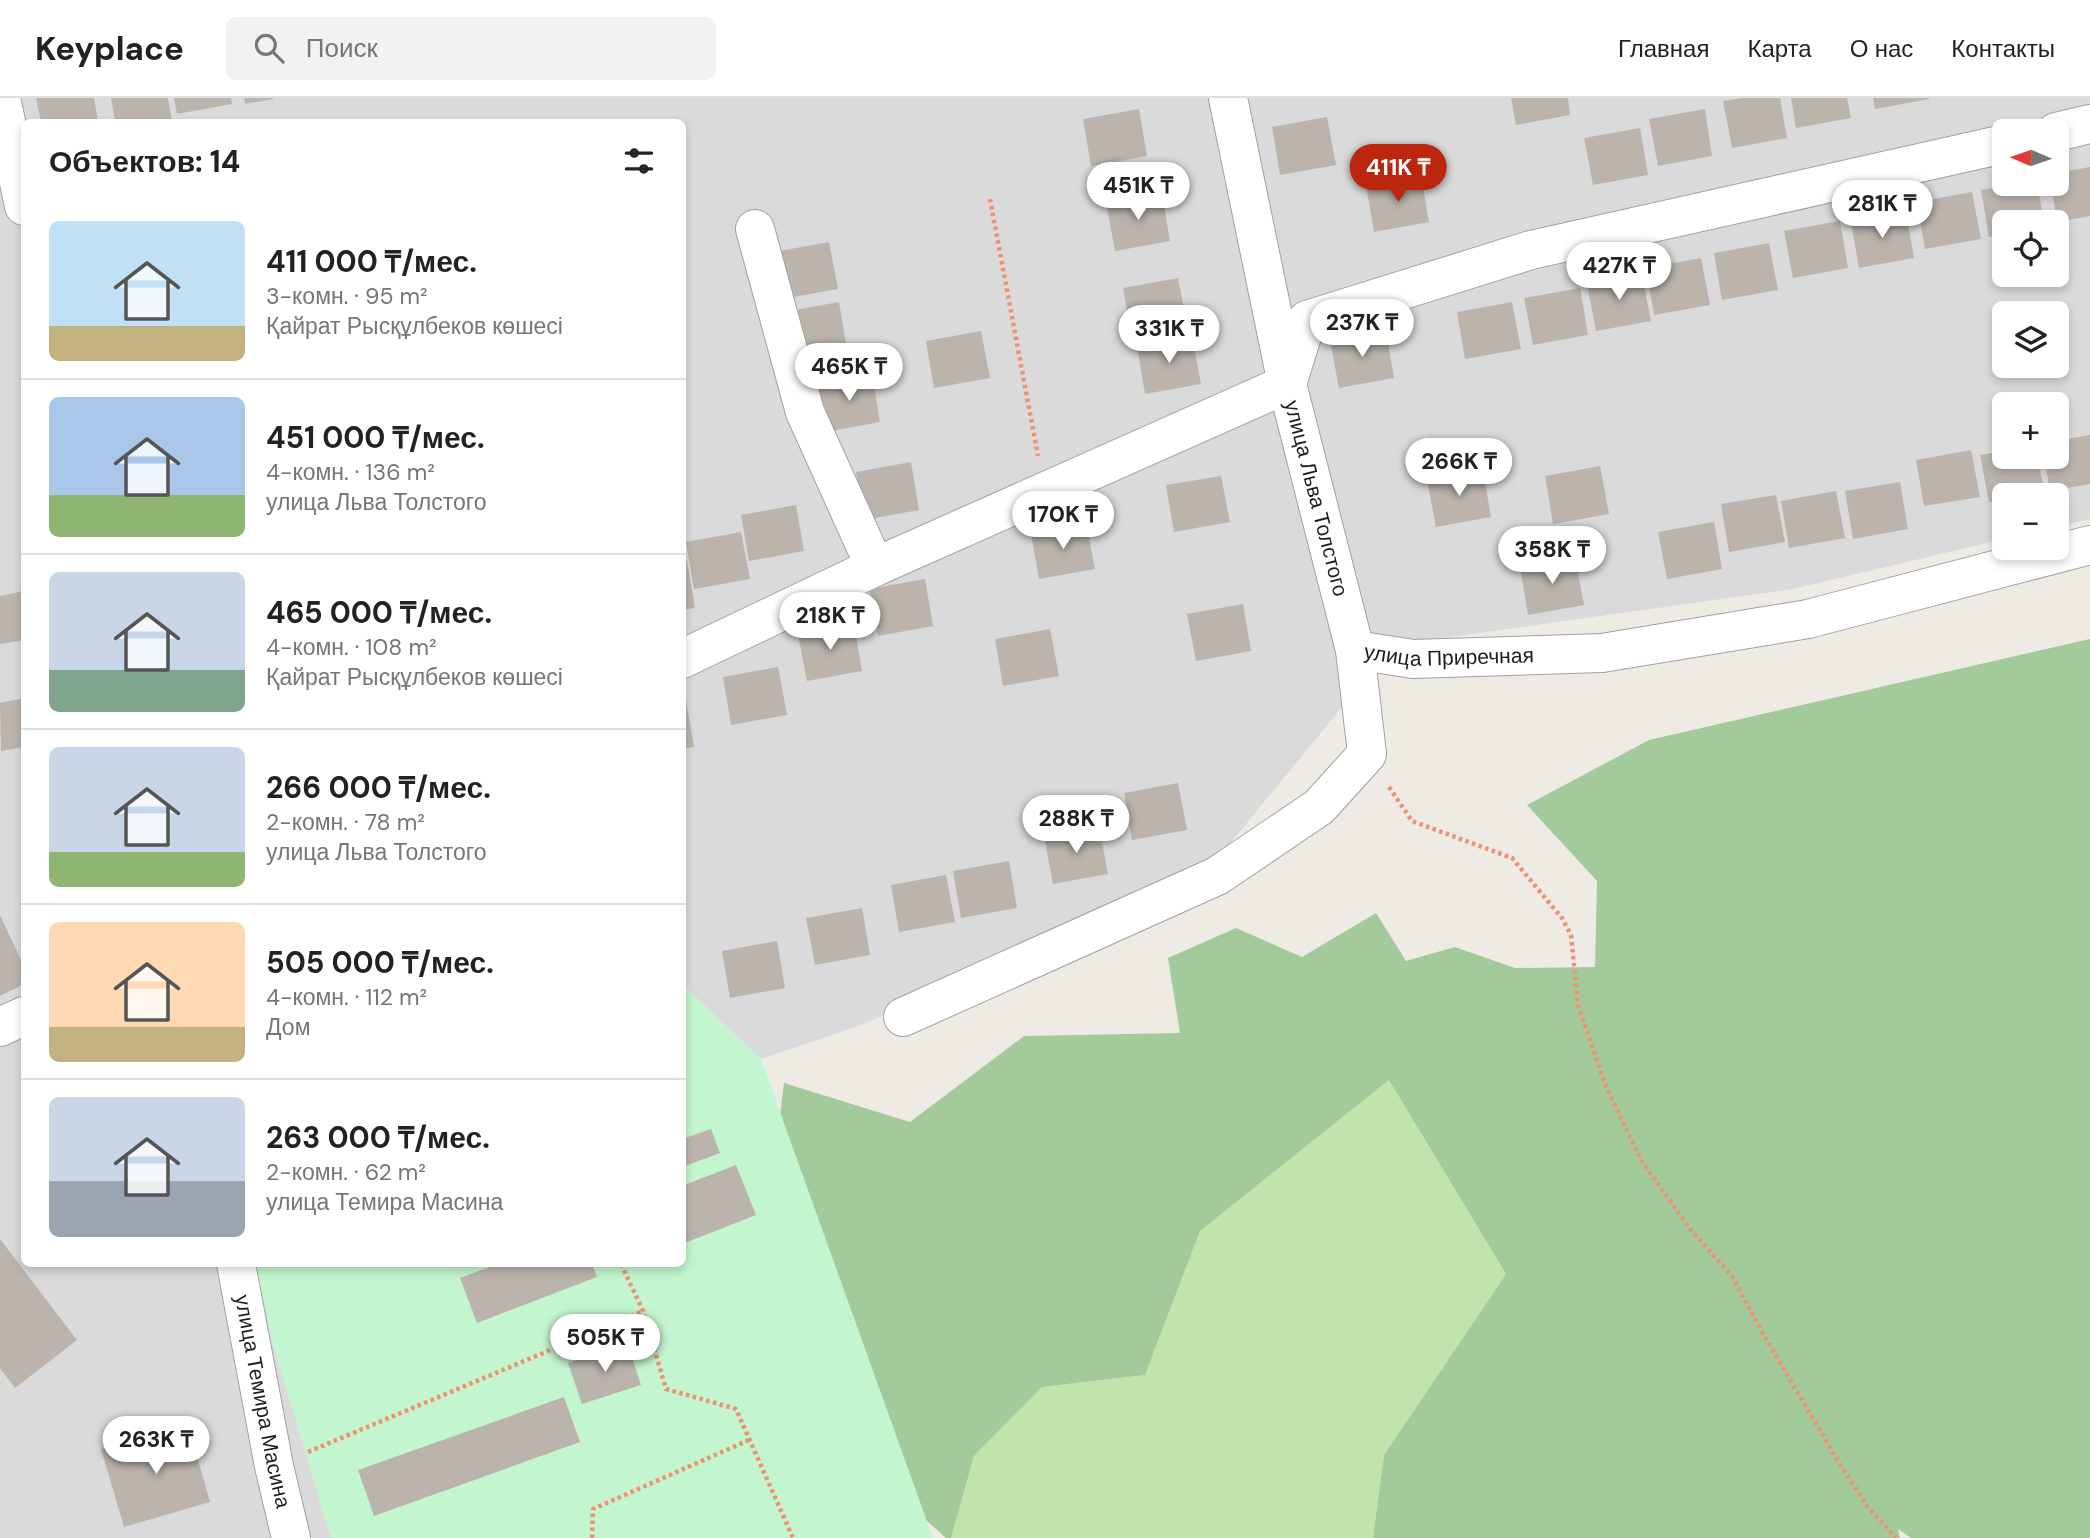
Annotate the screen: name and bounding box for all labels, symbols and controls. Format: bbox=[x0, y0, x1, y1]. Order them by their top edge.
search box bbox=[226, 17, 716, 80]
text: Keyplace bbox=[35, 27, 184, 70]
icon: search bbox=[250, 29, 288, 67]
text: Поиск bbox=[306, 31, 378, 65]
text: Главная bbox=[1618, 33, 1709, 64]
text: Карта bbox=[1747, 33, 1812, 64]
text: О нас bbox=[1850, 33, 1913, 64]
text: Контакты bbox=[1951, 33, 2055, 64]
north arrow bbox=[1992, 119, 2068, 196]
map controls bbox=[1992, 119, 2069, 560]
text: Объектов: 14 bbox=[49, 142, 240, 181]
icon: filters bbox=[620, 142, 658, 180]
pin: 411K ₸ bbox=[1341, 144, 1455, 204]
text: 411K ₸ bbox=[1366, 152, 1430, 182]
pin: 451K ₸ bbox=[1081, 162, 1195, 222]
text: 451K ₸ bbox=[1103, 170, 1173, 200]
pin: 281K ₸ bbox=[1825, 180, 1939, 240]
text: 281K ₸ bbox=[1848, 188, 1916, 218]
button: locate bbox=[1992, 210, 2069, 287]
text: 411 000 ₸/мес. bbox=[266, 242, 477, 281]
pin: 427K ₸ bbox=[1562, 242, 1676, 302]
icon: home bbox=[105, 249, 189, 333]
text: 427K ₸ bbox=[1582, 250, 1656, 280]
text: 3-комн. · 95 m² bbox=[266, 281, 428, 311]
pin: 237K ₸ bbox=[1305, 300, 1419, 359]
button: layers bbox=[1992, 301, 2069, 378]
pin: 331K ₸ bbox=[1112, 306, 1226, 365]
text: 237K ₸ bbox=[1326, 307, 1398, 337]
text: Қайрат Рысқұлбеков көшесі bbox=[266, 311, 563, 341]
text: 331K ₸ bbox=[1135, 313, 1203, 343]
pin: 465K ₸ bbox=[792, 344, 906, 403]
text: 465K ₸ bbox=[811, 351, 887, 381]
button: + bbox=[1992, 392, 2069, 469]
street label: улица Льва Толстого bbox=[1278, 397, 1355, 599]
text: 451 000 ₸/мес. bbox=[266, 418, 484, 457]
icon: home bbox=[105, 425, 189, 509]
pin: 266K ₸ bbox=[1402, 438, 1516, 498]
text: 266K ₸ bbox=[1421, 446, 1497, 476]
text: 4-комн. · 136 m² bbox=[266, 457, 435, 487]
button: − bbox=[1992, 483, 2069, 560]
text: улица Льва Толстого bbox=[266, 487, 487, 517]
pin: 170K ₸ bbox=[1006, 491, 1120, 551]
text: 170K ₸ bbox=[1028, 499, 1098, 529]
pin: 358K ₸ bbox=[1495, 526, 1609, 586]
text: 358K ₸ bbox=[1514, 534, 1590, 564]
pin: 218K ₸ bbox=[773, 592, 887, 652]
text: 465 000 ₸/мес. bbox=[266, 593, 492, 632]
icon: home bbox=[105, 600, 189, 684]
text: 218K ₸ bbox=[795, 600, 865, 630]
text: 4-комн. · 108 m² bbox=[266, 632, 436, 662]
street label: улица Приречная bbox=[1362, 638, 1534, 673]
text: Қайрат Рысқұлбеков көшесі bbox=[266, 662, 563, 692]
text: 266 000 ₸/мес. bbox=[266, 768, 491, 807]
icon: home bbox=[105, 775, 189, 859]
pin: 288K ₸ bbox=[1019, 796, 1133, 855]
text: 288K ₸ bbox=[1038, 803, 1114, 833]
text: 2-комн. · 78 m² bbox=[266, 807, 425, 837]
text: улица Льва Толстого bbox=[266, 837, 487, 867]
text: 505 000 ₸/мес. bbox=[266, 943, 494, 982]
icon: home bbox=[105, 950, 189, 1034]
text: 4-комн. · 112 m² bbox=[266, 982, 427, 1012]
text: Дом bbox=[266, 1012, 310, 1042]
text: 263 000 ₸/мес. bbox=[266, 1118, 490, 1157]
icon: home bbox=[105, 1125, 189, 1209]
text: 2-комн. · 62 m² bbox=[266, 1157, 426, 1187]
text: улица Темира Масина bbox=[266, 1187, 503, 1217]
street label: улица Темира Масина bbox=[228, 1292, 298, 1511]
pin: 505K ₸ bbox=[548, 1314, 662, 1374]
text: 505K ₸ bbox=[566, 1322, 644, 1352]
pin: 263K ₸ bbox=[99, 1416, 213, 1476]
text: 263K ₸ bbox=[119, 1424, 193, 1454]

